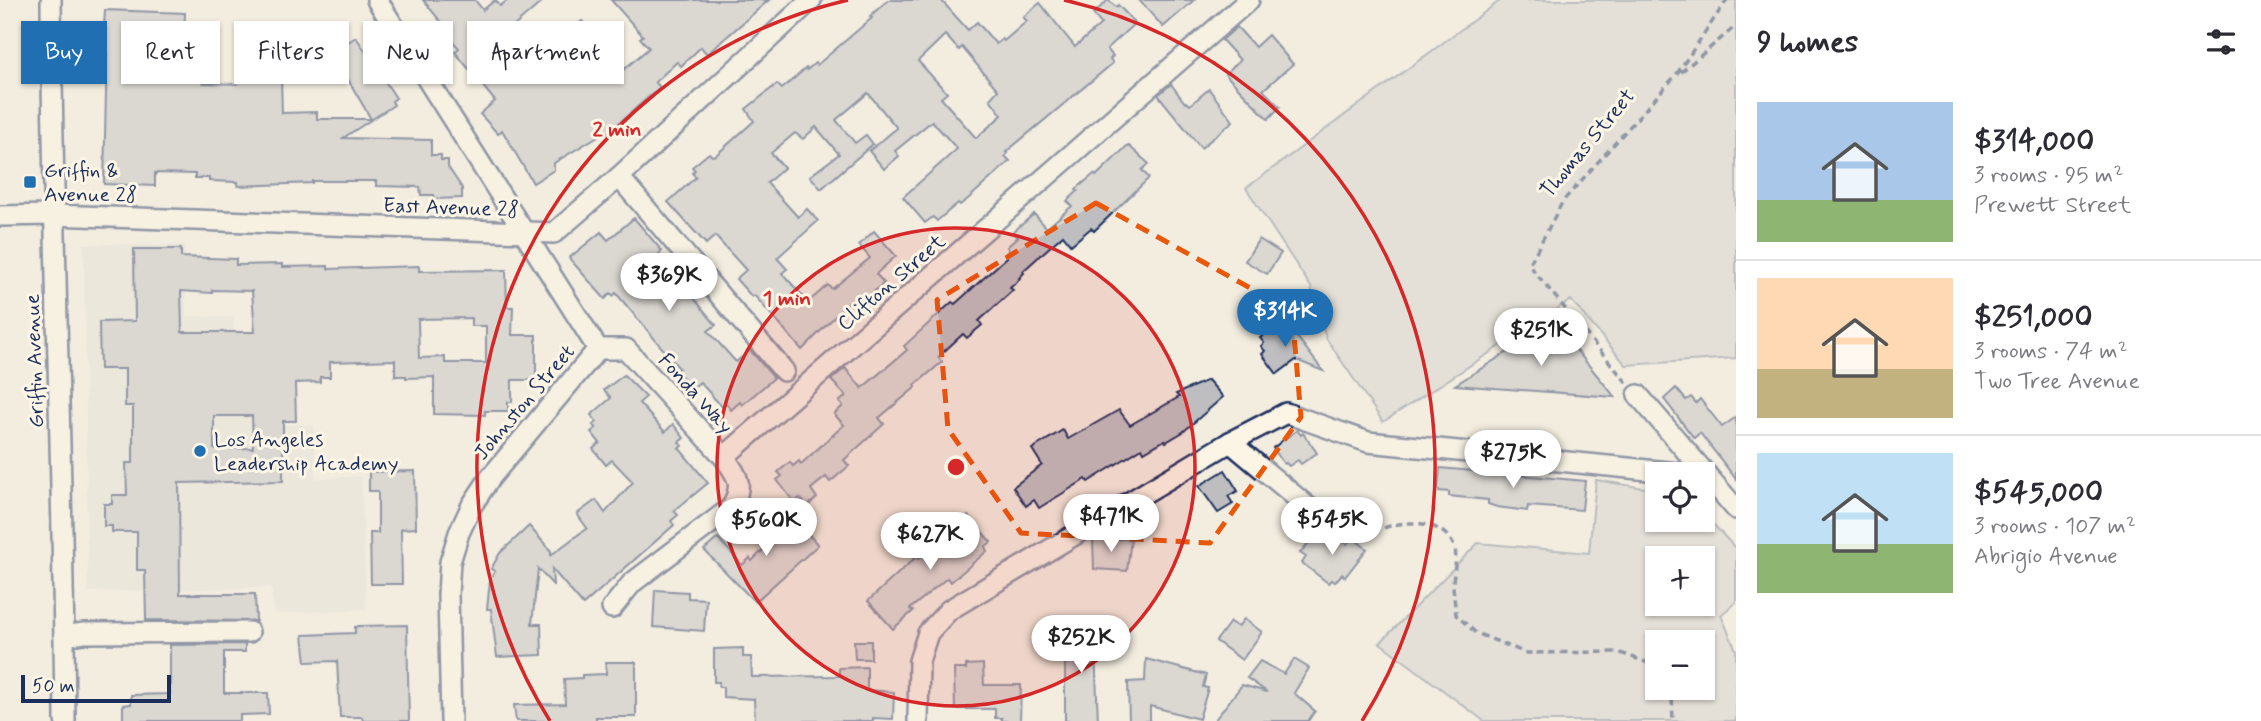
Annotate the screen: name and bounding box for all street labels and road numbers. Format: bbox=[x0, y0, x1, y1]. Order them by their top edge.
street label: Thomas Street bbox=[1534, 83, 1642, 204]
street label: East Avenue 28 bbox=[383, 192, 519, 224]
street label: Clifton Street bbox=[832, 228, 952, 338]
street label: Griffin Avenue bbox=[19, 293, 51, 429]
street label: Johnston Street bbox=[468, 339, 582, 466]
street label: Fonda Way bbox=[652, 347, 739, 440]

